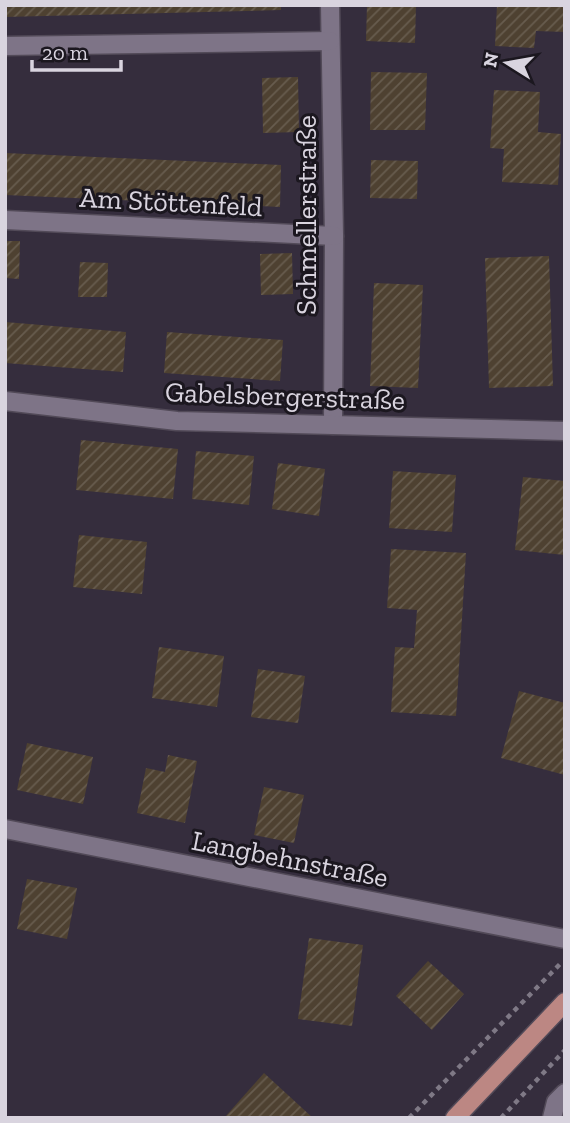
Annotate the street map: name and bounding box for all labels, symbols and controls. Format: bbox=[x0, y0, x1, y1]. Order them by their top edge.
scale bar bbox=[32, 28, 121, 72]
north arrow bbox=[472, 28, 542, 98]
text: 20 m bbox=[42, 40, 88, 65]
text: N bbox=[478, 51, 503, 69]
street label: Schmellerstraße bbox=[290, 115, 323, 315]
street label: Am Stöttenfeld bbox=[79, 181, 263, 223]
street label: Gabelsbergerstraße bbox=[164, 375, 406, 417]
street label: Langbehnstraße bbox=[189, 824, 391, 894]

